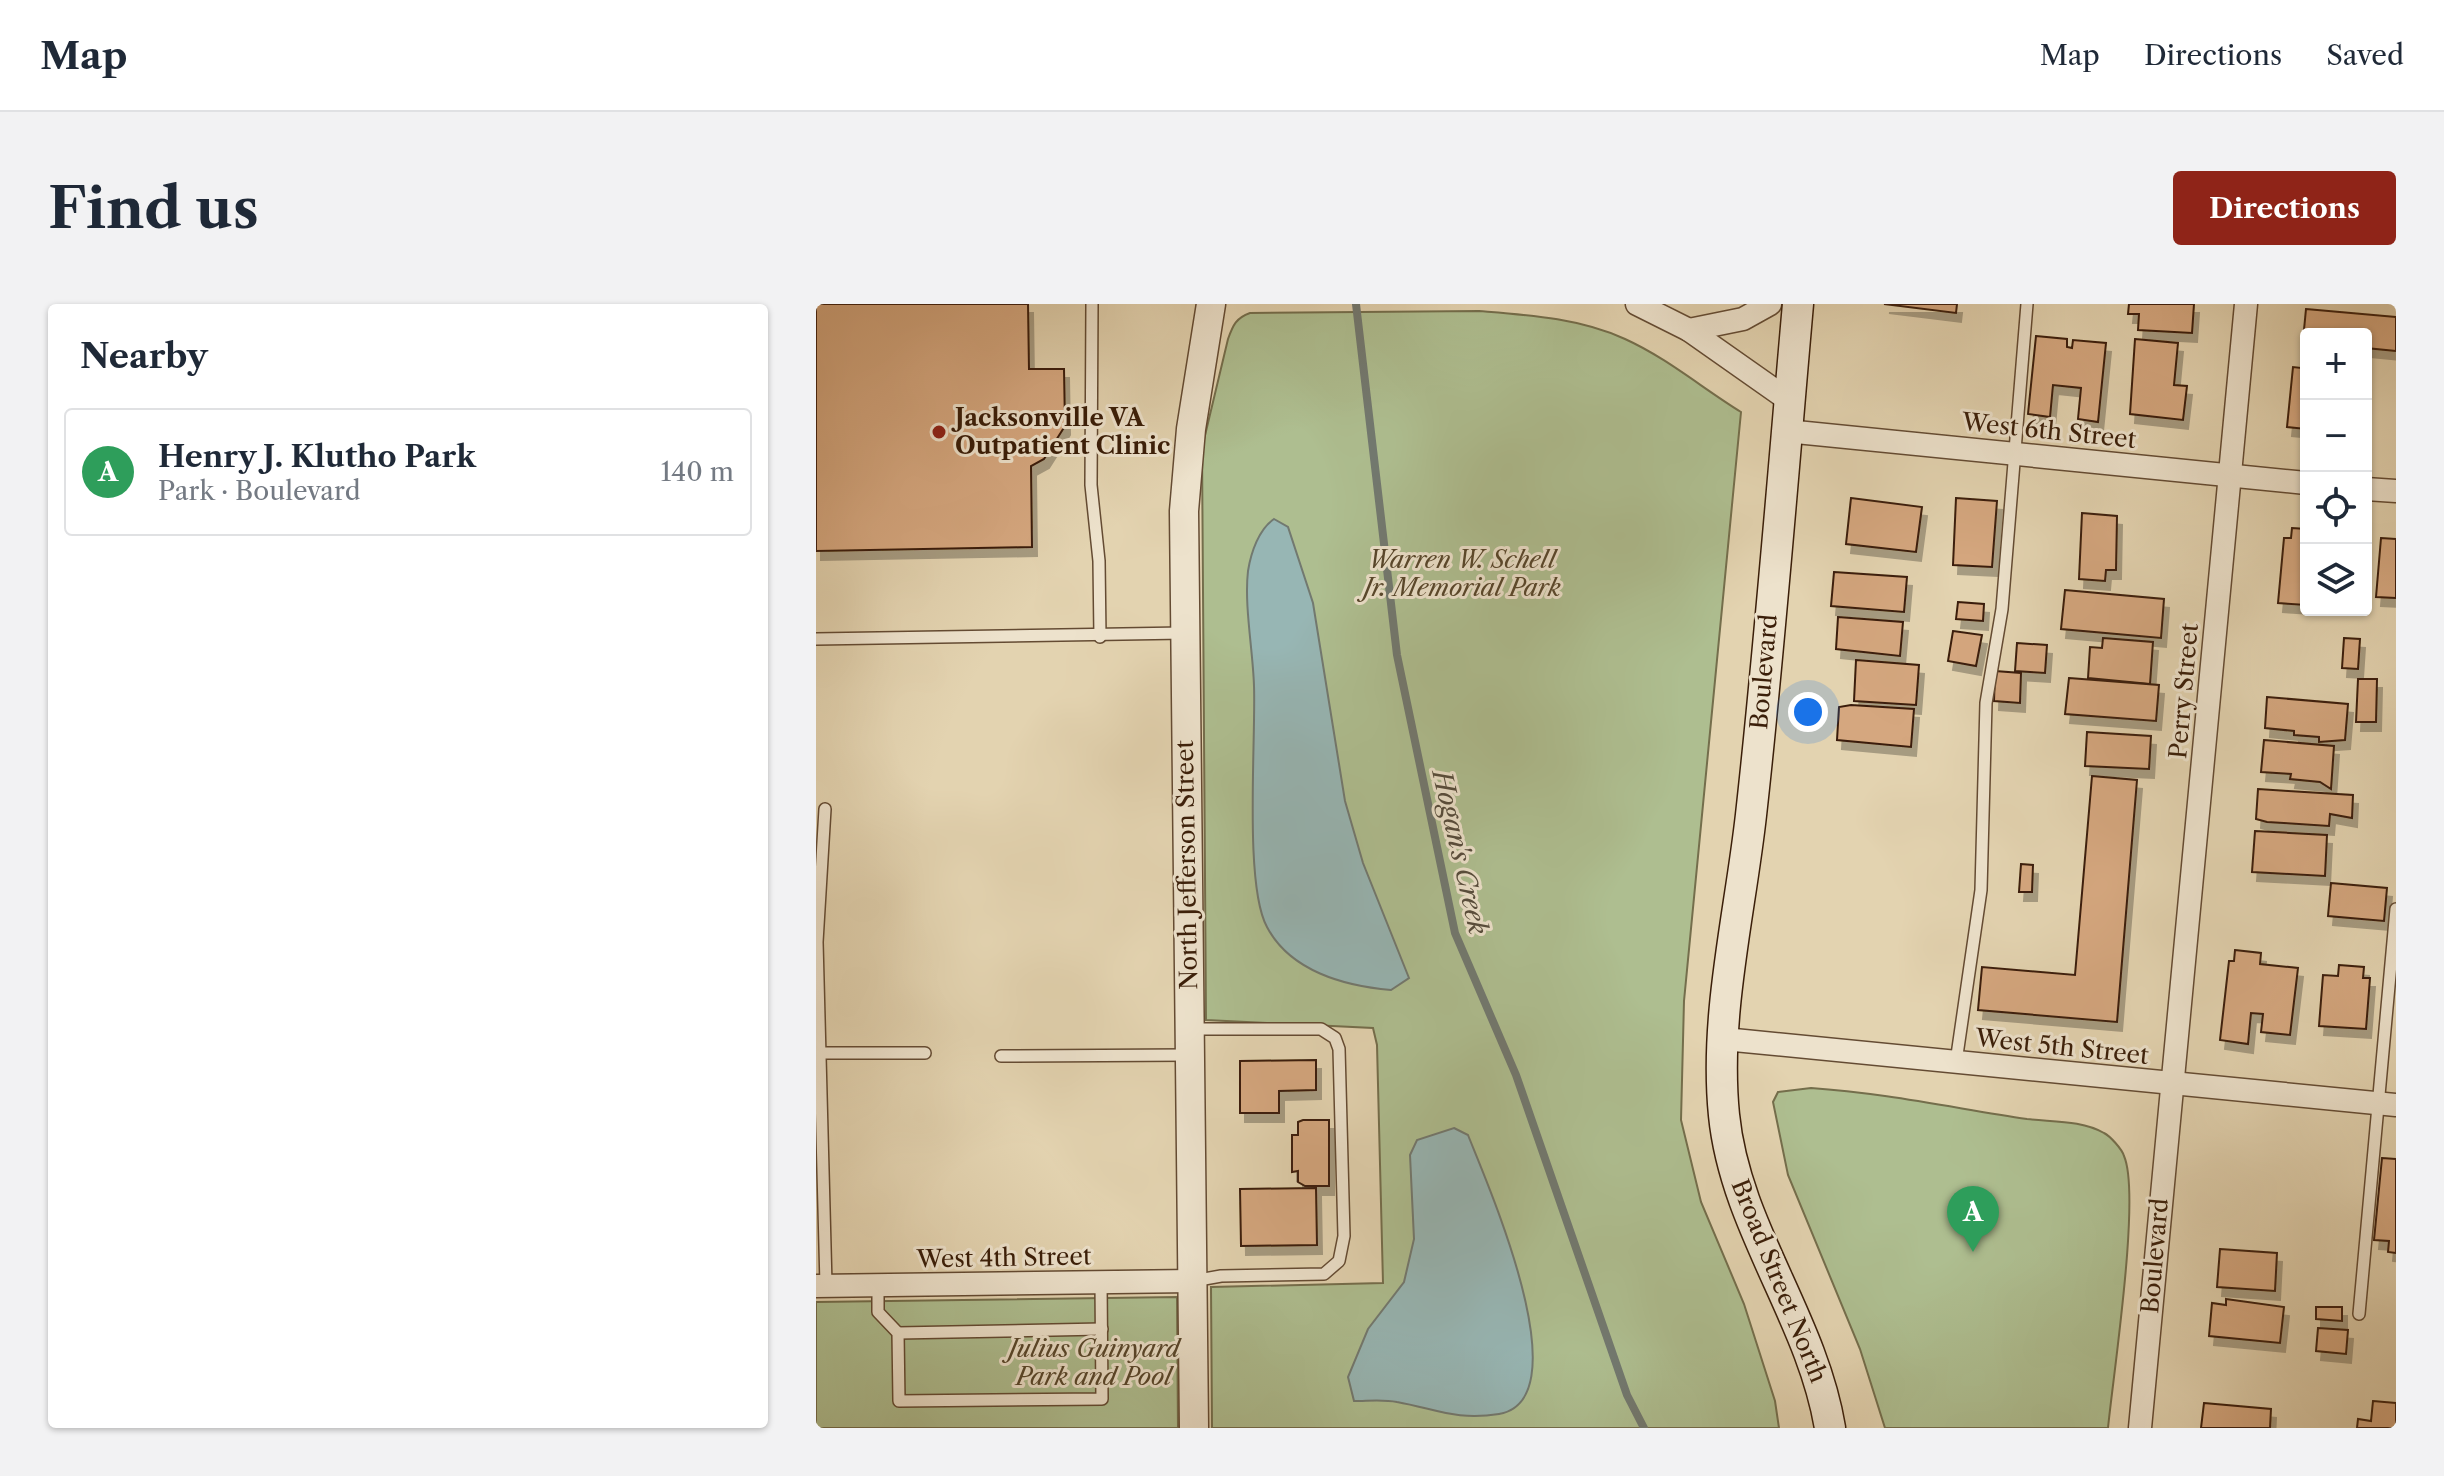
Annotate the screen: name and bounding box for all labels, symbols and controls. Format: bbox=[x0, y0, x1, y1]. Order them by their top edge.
text: Map bbox=[40, 32, 128, 79]
text: Map bbox=[2040, 38, 2100, 72]
text: Directions bbox=[2144, 38, 2282, 72]
text: Saved bbox=[2326, 38, 2404, 72]
button: Directions bbox=[2173, 171, 2396, 245]
text: Find us bbox=[48, 174, 259, 243]
map controls bbox=[2300, 328, 2372, 616]
button: + bbox=[2300, 328, 2372, 400]
text: Nearby bbox=[80, 335, 208, 377]
button: − bbox=[2300, 400, 2372, 472]
place label: Jacksonville VA Outpatient Clinic bbox=[951, 403, 1170, 460]
street label: West 6th Street bbox=[1960, 407, 2138, 454]
marker: Jacksonville VA Outpatient Clinic bbox=[930, 423, 948, 441]
text: Henry J. Klutho Park bbox=[158, 438, 476, 475]
text: A bbox=[98, 456, 118, 488]
text: 140 m bbox=[660, 456, 734, 488]
button: locate bbox=[2300, 472, 2372, 544]
text: Park · Boulevard bbox=[158, 475, 361, 507]
button: layers bbox=[2300, 544, 2372, 616]
park label: Warren W. Schell Jr. Memorial Park bbox=[1356, 545, 1561, 602]
street label: Boulevard bbox=[1744, 613, 1783, 731]
street label: Perry Street bbox=[2163, 621, 2204, 760]
your location bbox=[1788, 692, 1828, 732]
street label: North Jefferson Street bbox=[1170, 739, 1203, 990]
water label: Hogan's Creek bbox=[1425, 765, 1495, 938]
street label: West 5th Street bbox=[1973, 1023, 2151, 1070]
street label: Broad Street North bbox=[1725, 1175, 1834, 1387]
pin: A bbox=[1947, 1186, 1999, 1252]
street label: Boulevard bbox=[2135, 1197, 2174, 1315]
street label: West 4th Street bbox=[915, 1241, 1092, 1274]
park label: Julius Guinyard Park and Pool bbox=[1001, 1334, 1183, 1391]

